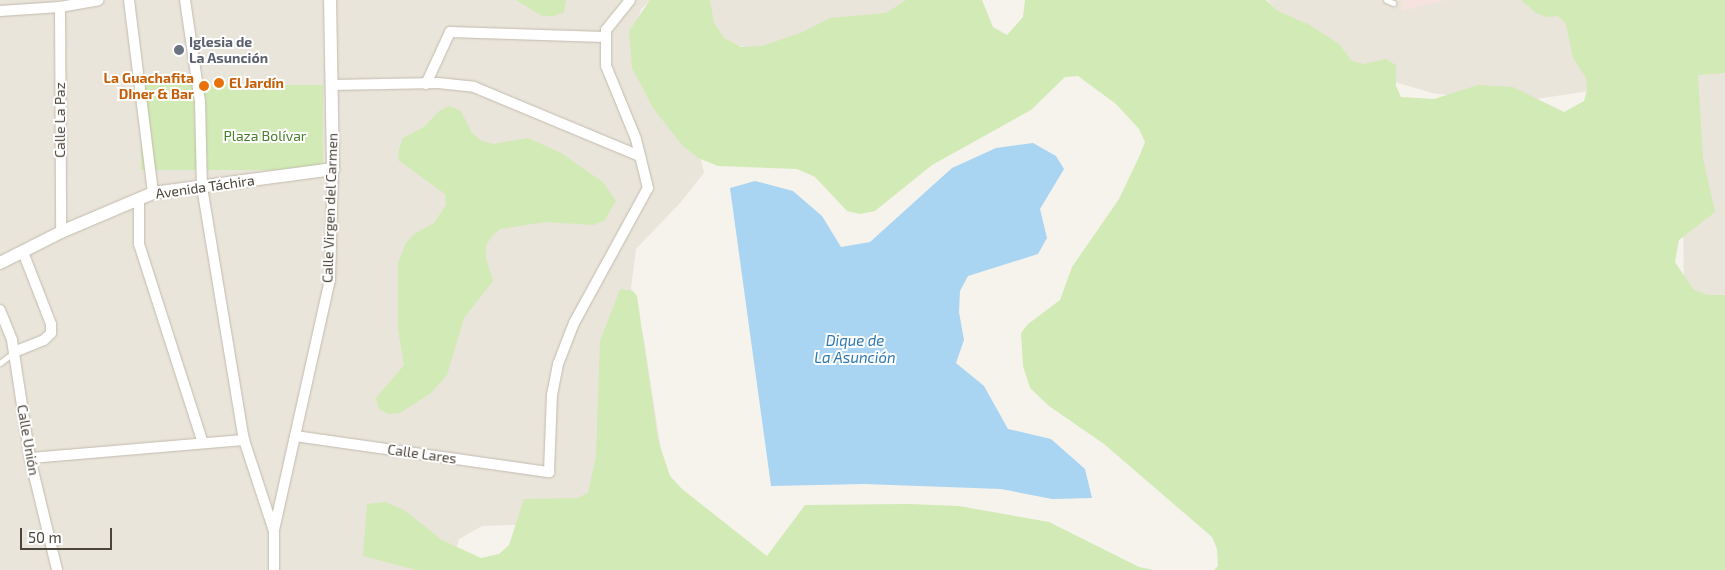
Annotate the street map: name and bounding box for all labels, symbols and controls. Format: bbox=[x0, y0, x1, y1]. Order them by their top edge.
place label: Iglesia de La Asunción bbox=[189, 34, 268, 66]
marker: Iglesia de La Asunción bbox=[173, 44, 185, 56]
place label: La Guachafita DIner & Bar bbox=[104, 70, 194, 102]
place label: El Jardín bbox=[229, 75, 284, 91]
marker: El Jardín bbox=[213, 77, 225, 89]
marker: La Guachafita DIner & Bar bbox=[198, 80, 210, 92]
street label: Calle La Paz bbox=[52, 82, 68, 158]
park label: Plaza Bolívar bbox=[224, 128, 306, 144]
street label: Calle Virgen del Carmen bbox=[319, 132, 341, 284]
street label: Avenida Táchira bbox=[154, 172, 256, 202]
water label: Dique de La Asunción bbox=[814, 331, 896, 366]
street label: Calle Unión bbox=[14, 403, 42, 477]
street label: Calle Lares bbox=[386, 441, 458, 467]
scale bar bbox=[22, 518, 115, 550]
text: 50 m bbox=[28, 528, 62, 546]

